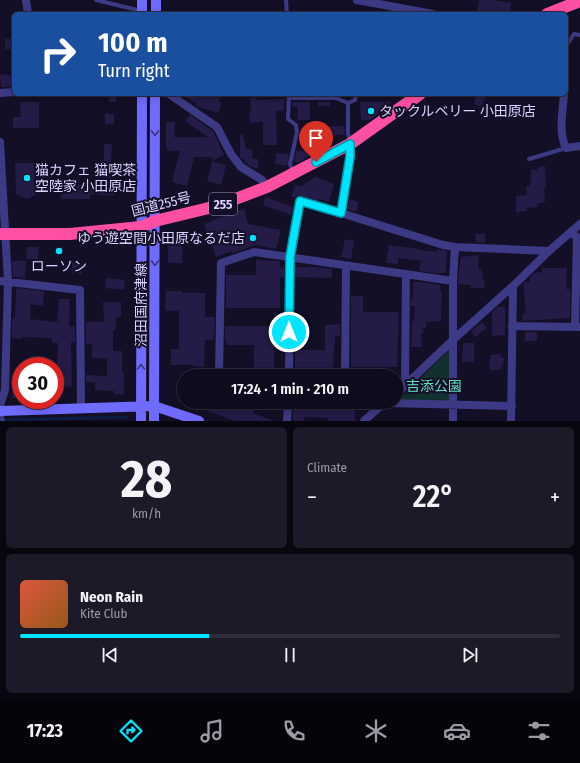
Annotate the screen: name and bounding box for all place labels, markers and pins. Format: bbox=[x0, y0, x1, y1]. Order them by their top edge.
place label: タックルベリー 小田原店 bbox=[379, 103, 536, 120]
marker: タックルベリー 小田原店 bbox=[366, 106, 376, 116]
pin bbox=[299, 121, 333, 162]
place label: 猫カフェ 猫喫茶 空陸家 小田原店 bbox=[35, 162, 136, 195]
marker: 猫カフェ 猫喫茶 空陸家 小田原店 bbox=[22, 173, 32, 183]
place label: ゆう遊空間小田原なるだ店 bbox=[77, 230, 245, 247]
marker: ゆう遊空間小田原なるだ店 bbox=[248, 233, 258, 243]
marker: ローソン bbox=[54, 246, 64, 256]
place label: ローソン bbox=[31, 258, 87, 275]

